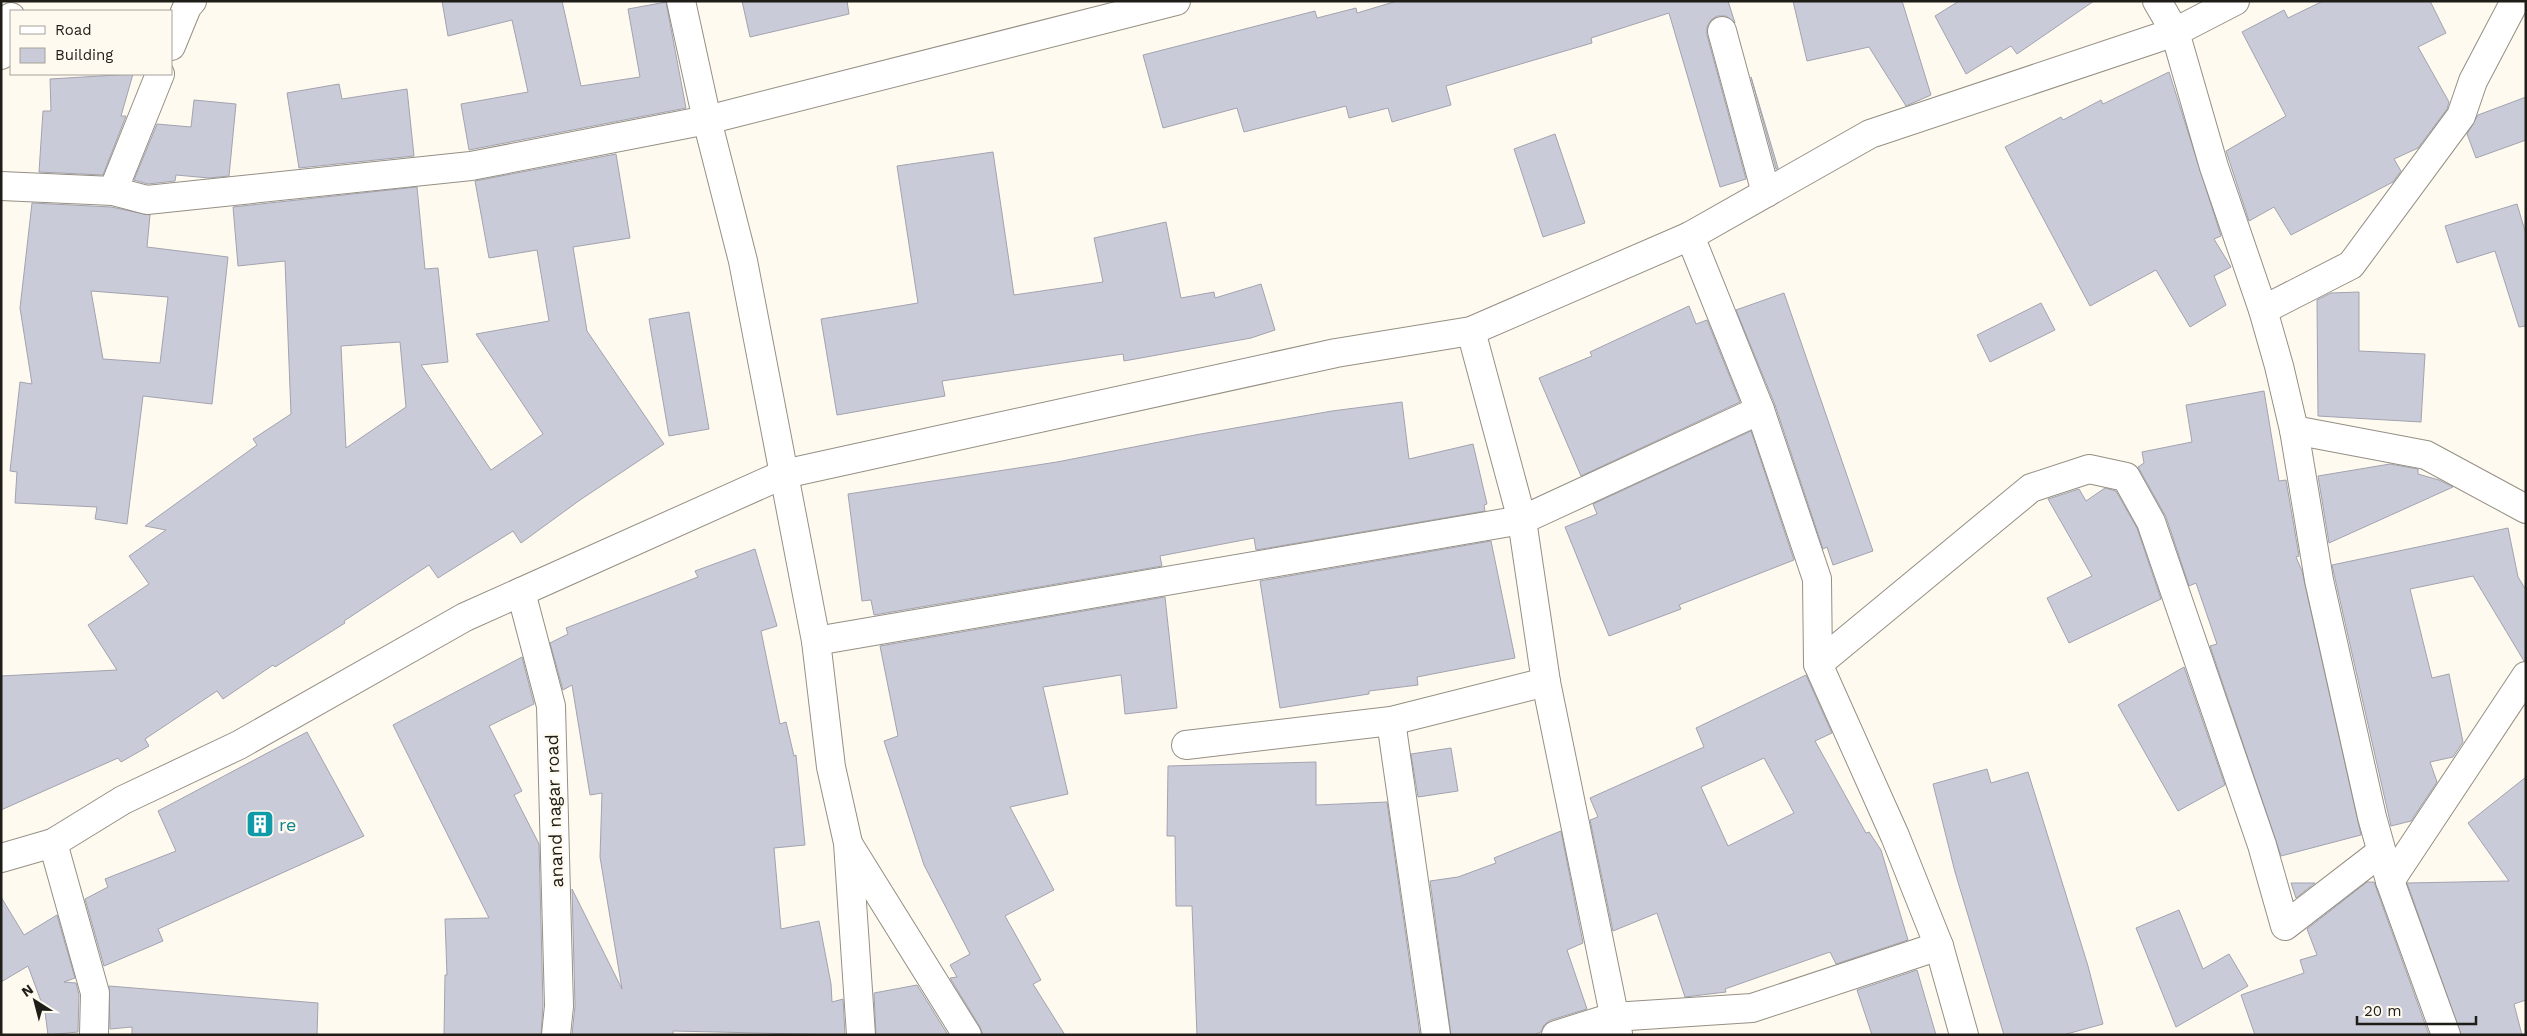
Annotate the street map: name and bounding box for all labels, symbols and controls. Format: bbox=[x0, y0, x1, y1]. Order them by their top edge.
legend bbox=[10, 10, 172, 75]
text: Road bbox=[55, 21, 92, 39]
text: Building bbox=[55, 46, 113, 64]
street label: anand nagar road bbox=[541, 734, 567, 888]
building icon: re bbox=[245, 809, 275, 839]
place label: re bbox=[279, 814, 296, 835]
north arrow bbox=[10, 976, 60, 1026]
text: N bbox=[18, 981, 36, 1000]
scale bar bbox=[2357, 994, 2476, 1026]
text: 20 m bbox=[2364, 1002, 2402, 1020]

